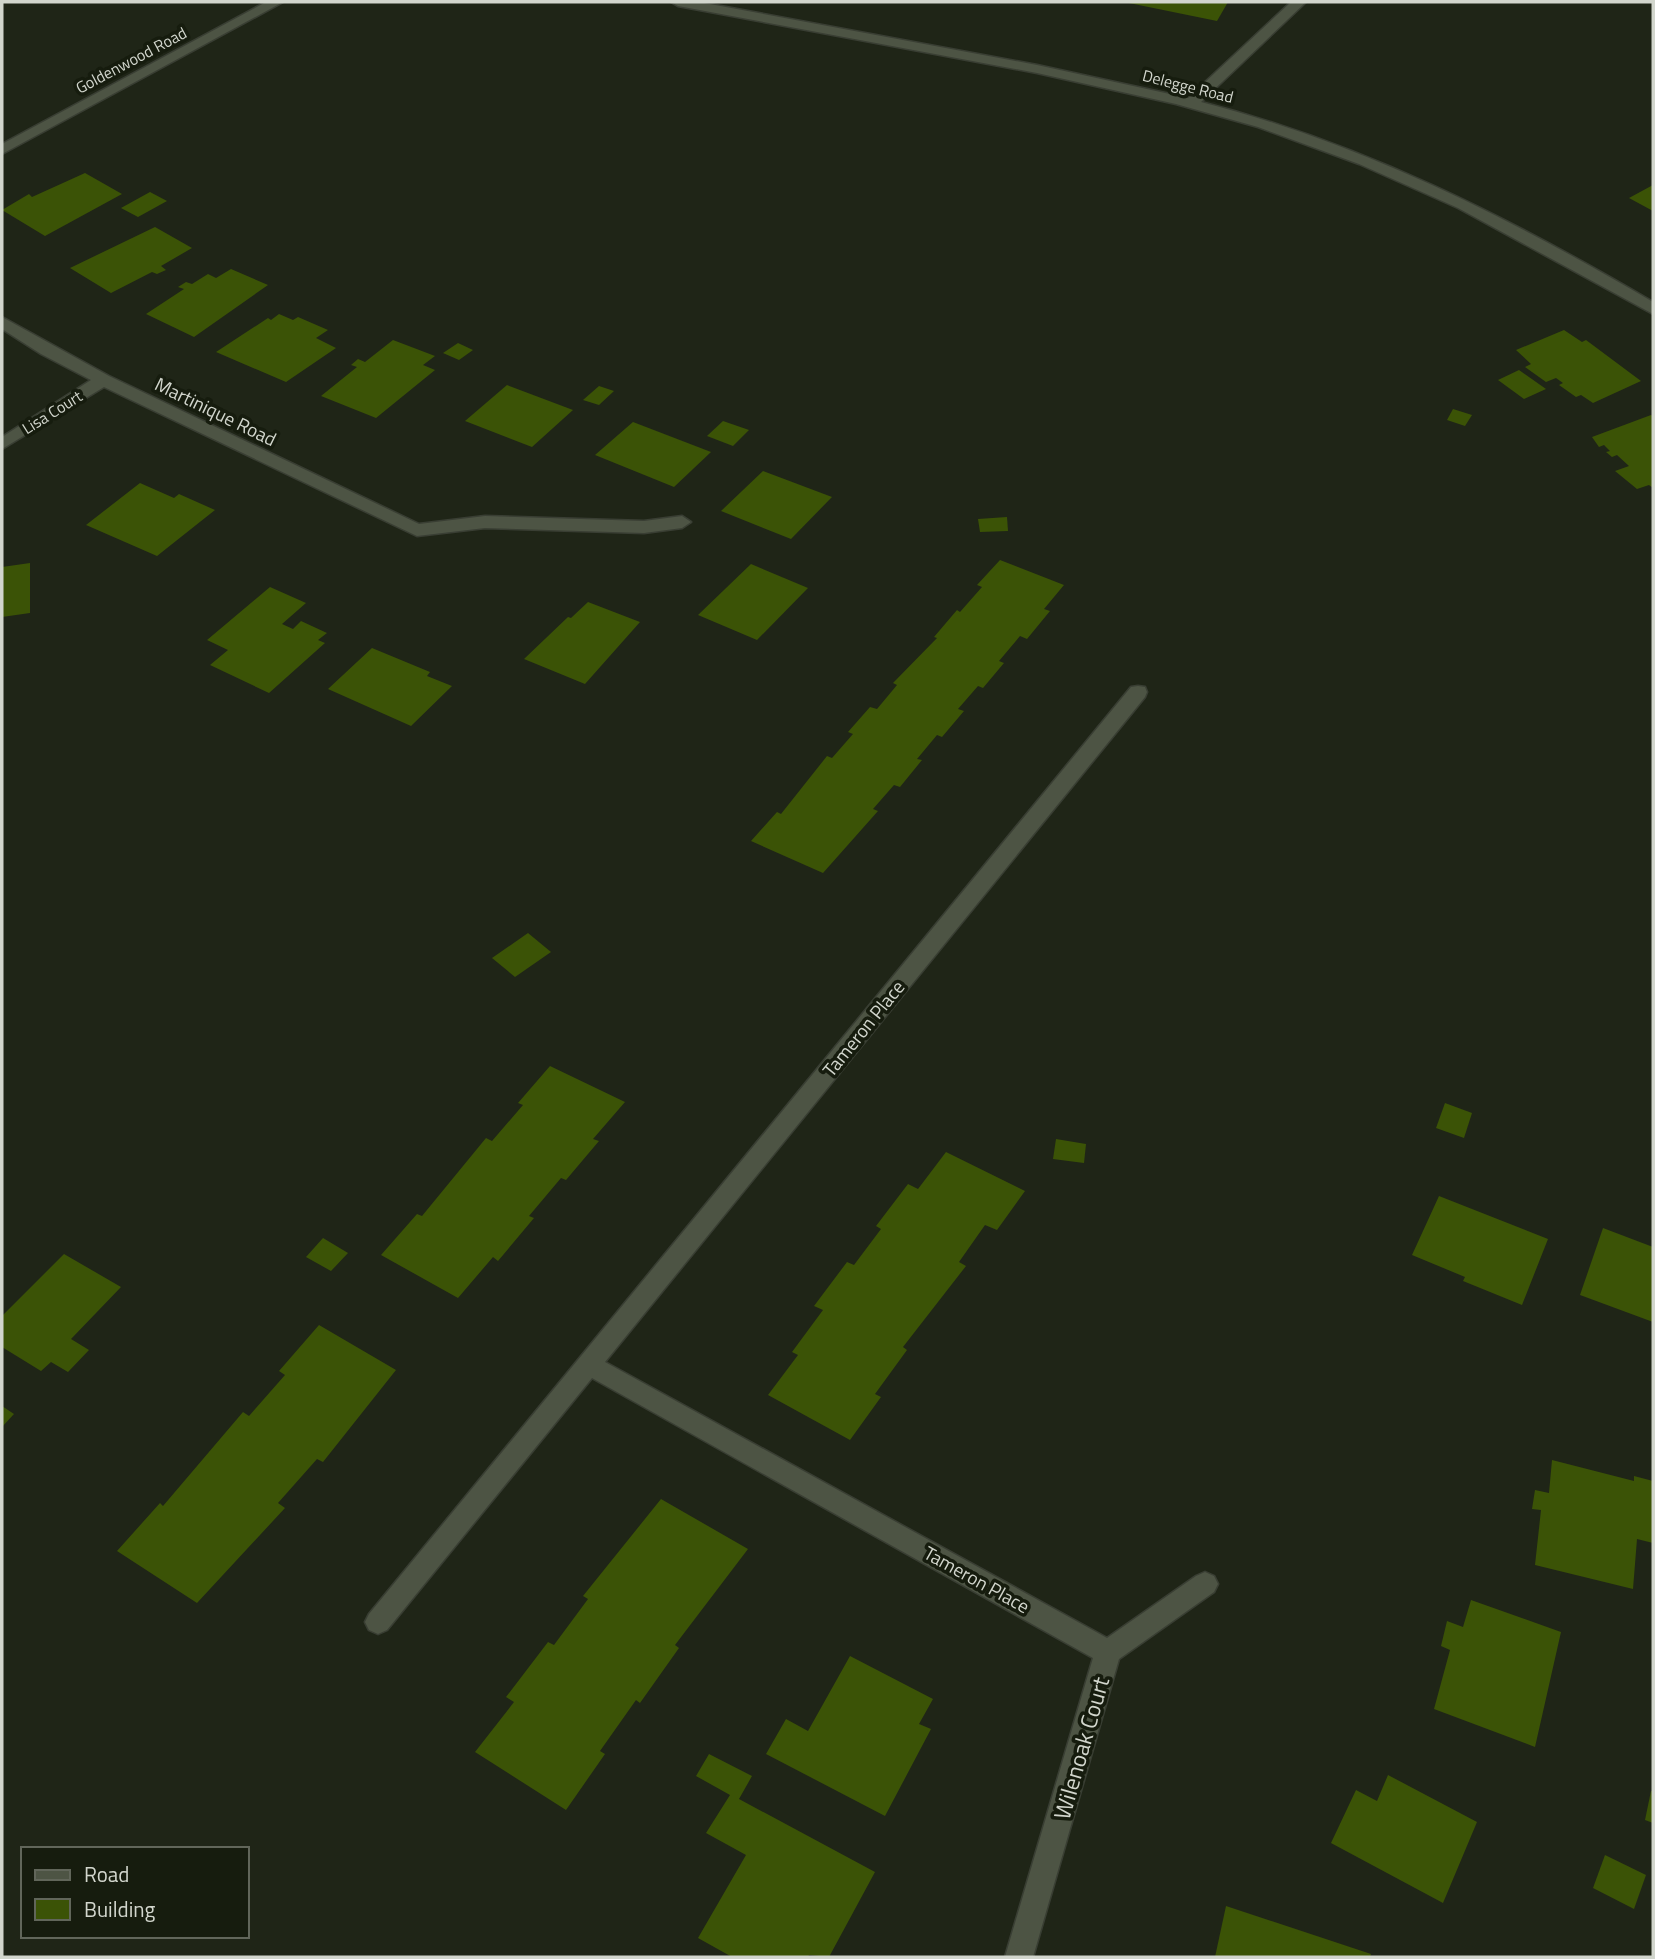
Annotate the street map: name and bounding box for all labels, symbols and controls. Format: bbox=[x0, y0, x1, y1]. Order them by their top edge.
street label: Goldenwood Road bbox=[71, 21, 191, 99]
street label: Delegge Road bbox=[1140, 63, 1236, 109]
street label: Martinique Road bbox=[150, 369, 282, 453]
street label: Lisa Court bbox=[17, 384, 87, 440]
street label: Tameron Place bbox=[815, 973, 911, 1083]
street label: Tameron Place bbox=[919, 1538, 1035, 1620]
street label: Wilenoak Court bbox=[1044, 1672, 1118, 1824]
legend bbox=[21, 1847, 248, 1938]
text: Road bbox=[84, 1858, 129, 1890]
text: Building bbox=[84, 1893, 156, 1925]

